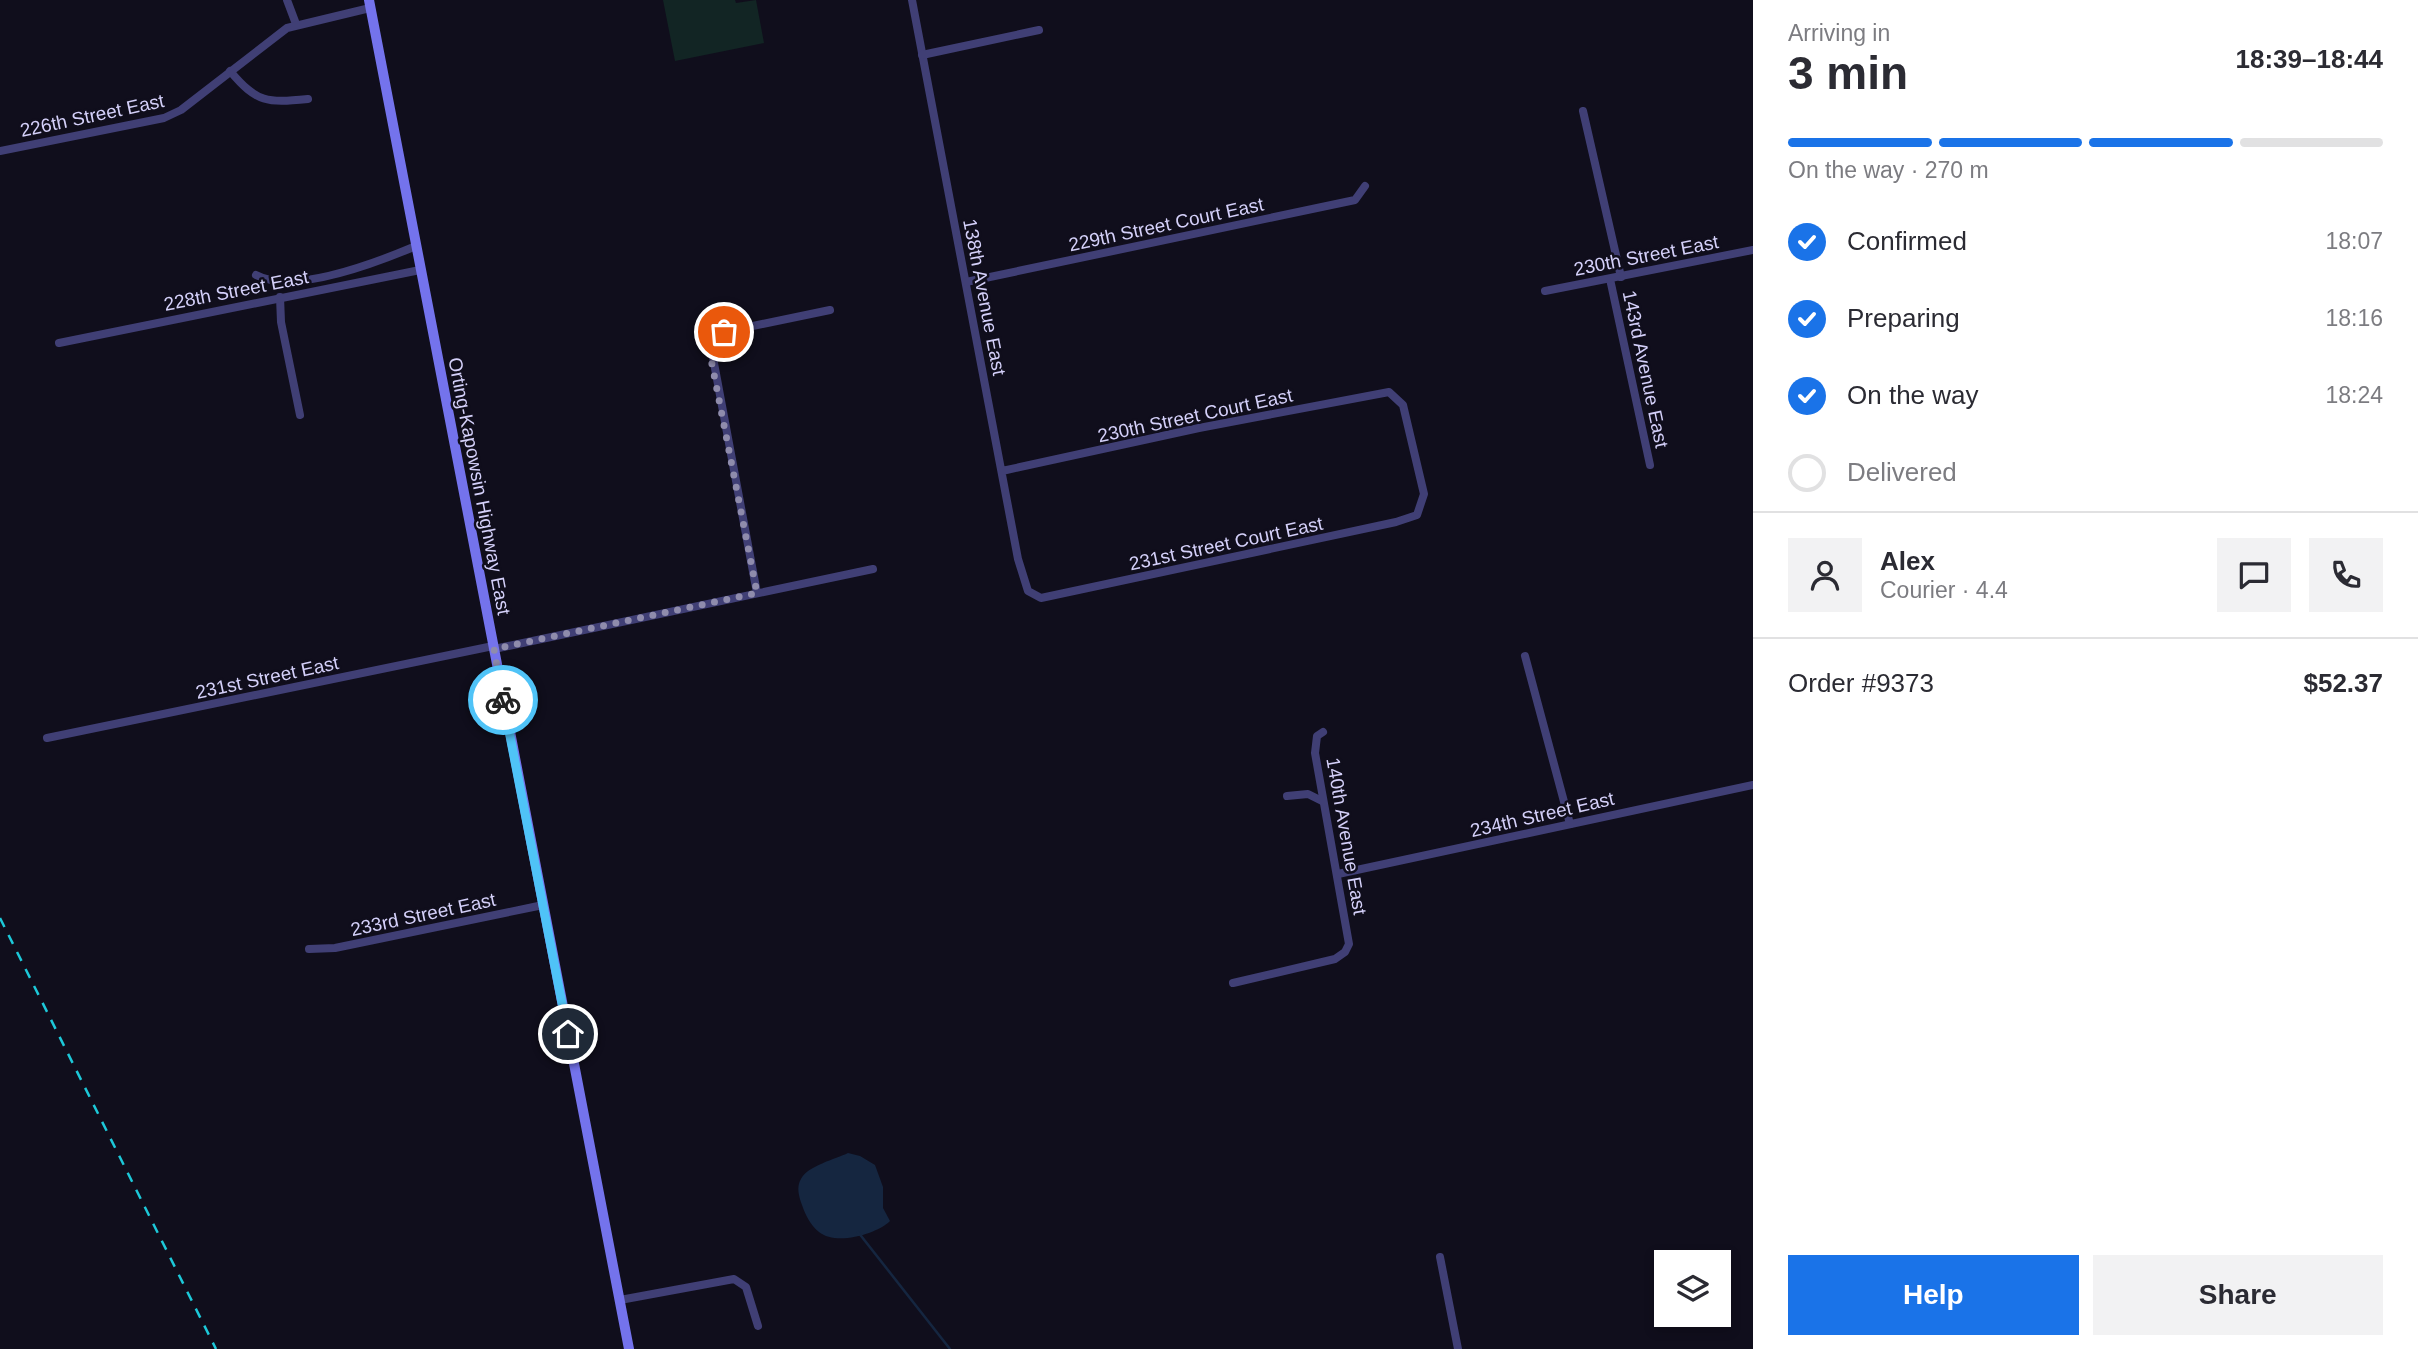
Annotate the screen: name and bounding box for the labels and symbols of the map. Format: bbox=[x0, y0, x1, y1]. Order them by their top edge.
street label: 226th Street East bbox=[18, 90, 167, 141]
street label: 229th Street Court East bbox=[1067, 193, 1266, 255]
street label: 138th Avenue East bbox=[959, 217, 1010, 378]
street label: 230th Street East bbox=[1572, 231, 1721, 280]
street label: 228th Street East bbox=[162, 266, 311, 315]
street label: 143rd Avenue East bbox=[1619, 289, 1673, 450]
pin bbox=[694, 302, 754, 362]
street label: Orting-Kapowsin Highway East bbox=[444, 356, 515, 617]
street label: 230th Street Court East bbox=[1096, 384, 1295, 446]
street label: 231st Street Court East bbox=[1127, 513, 1326, 574]
street label: 231st Street East bbox=[194, 652, 341, 703]
courier bbox=[468, 665, 538, 735]
street label: 140th Avenue East bbox=[1322, 756, 1371, 917]
street label: 234th Street East bbox=[1468, 788, 1617, 841]
street label: 233rd Street East bbox=[349, 889, 498, 940]
pin bbox=[538, 1004, 598, 1064]

